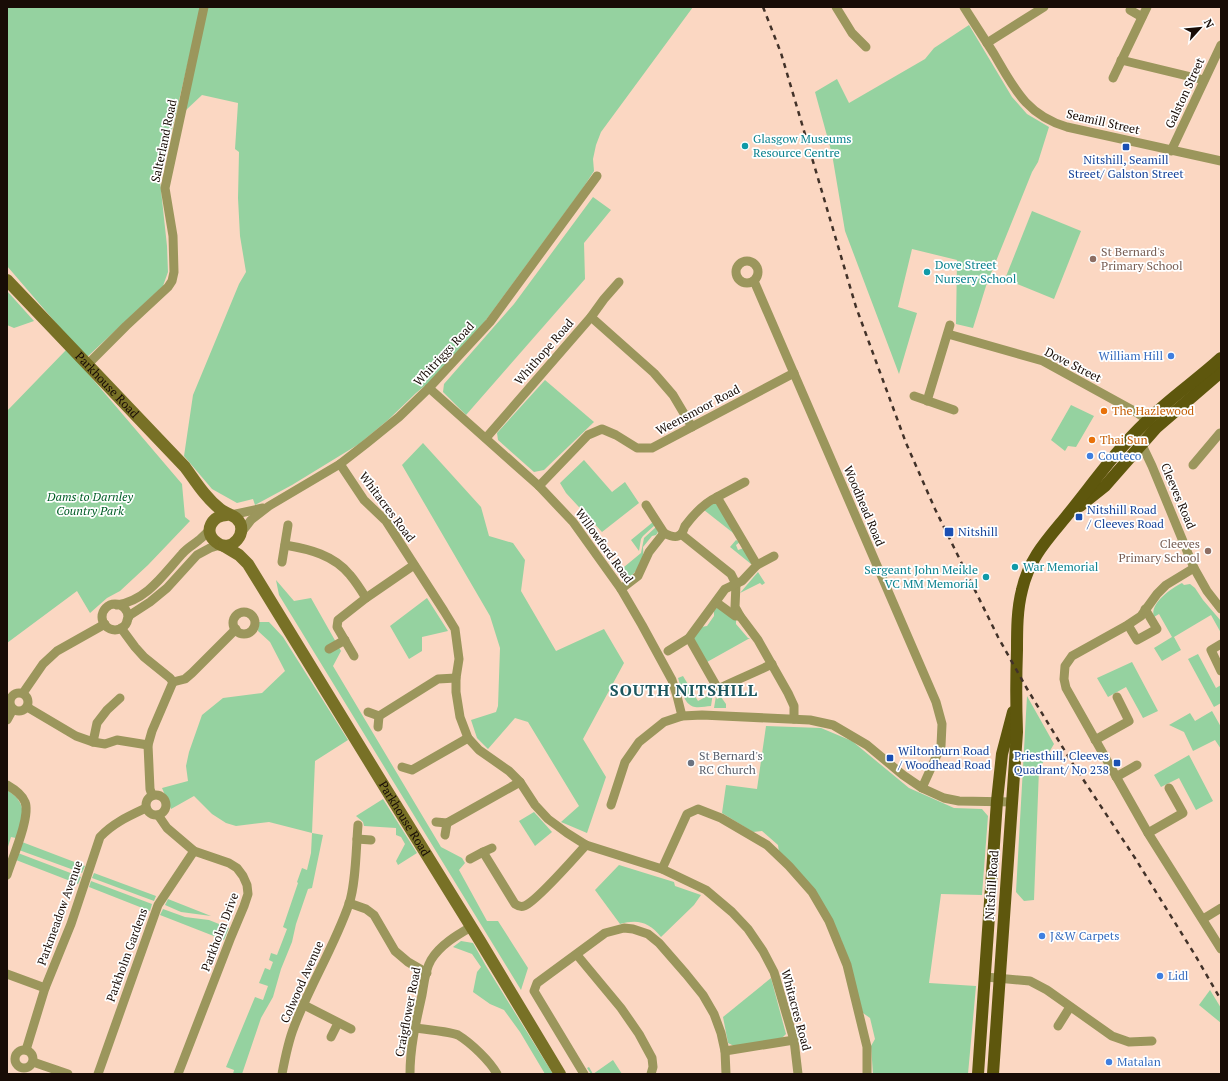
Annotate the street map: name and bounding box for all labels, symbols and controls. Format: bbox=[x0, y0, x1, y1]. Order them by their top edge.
north arrow bbox=[1180, 8, 1220, 48]
text: N bbox=[1201, 17, 1217, 31]
street label: Galston Street bbox=[1162, 55, 1208, 131]
street label: Salterland Road bbox=[147, 98, 180, 184]
street label: Seamill Street bbox=[1065, 106, 1142, 137]
place label: Glasgow Museums Resource Centre bbox=[753, 131, 852, 160]
marker: Glasgow Museums Resource Centre bbox=[740, 141, 750, 151]
marker: Nitshill, Seamill Street/ Galston Street bbox=[1121, 142, 1131, 152]
place label: Nitshill, Seamill Street/ Galston Street bbox=[1068, 152, 1184, 181]
place label: St Bernard's Primary School bbox=[1101, 244, 1183, 273]
marker: St Bernard's Primary School bbox=[1088, 254, 1098, 264]
place label: Dove Street Nursery School bbox=[935, 257, 1017, 286]
marker: Dove Street Nursery School bbox=[922, 267, 932, 277]
street label: Whithope Road bbox=[511, 315, 577, 388]
street label: Whitriggs Road bbox=[410, 318, 477, 389]
street label: Dove Street bbox=[1042, 344, 1105, 386]
place label: William Hill bbox=[1098, 348, 1163, 363]
street label: Parkhouse Road bbox=[72, 349, 142, 421]
marker: William Hill bbox=[1166, 351, 1176, 361]
street label: Weensmoor Road bbox=[653, 381, 743, 438]
place label: The Hazlewood bbox=[1112, 403, 1195, 418]
marker: The Hazlewood bbox=[1099, 406, 1109, 416]
place label: Thai Sun bbox=[1100, 432, 1148, 447]
marker: Thai Sun bbox=[1087, 435, 1097, 445]
place label: Couteco bbox=[1098, 448, 1142, 463]
marker: Couteco bbox=[1085, 451, 1095, 461]
street label: Cleeves Road bbox=[1158, 461, 1199, 531]
street label: Woodhead Road bbox=[841, 463, 888, 549]
street label: Whitacres Road bbox=[356, 469, 419, 545]
park label: Dams to Darnley Country Park bbox=[46, 489, 133, 518]
place label: Nitshill Road / Cleeves Road bbox=[1086, 502, 1164, 531]
street label: Willowford Road bbox=[572, 505, 637, 586]
marker: Nitshill Road / Cleeves Road bbox=[1074, 512, 1084, 522]
place label: Nitshill bbox=[958, 524, 998, 539]
marker: Nitshill bbox=[943, 526, 955, 538]
place label: Cleeves Primary School bbox=[1118, 536, 1200, 565]
marker: Cleeves Primary School bbox=[1203, 546, 1213, 556]
place label: War Memorial bbox=[1023, 559, 1099, 574]
place label: Sergeant John Meikle VC MM Memorial bbox=[864, 562, 978, 591]
marker: War Memorial bbox=[1010, 562, 1020, 572]
marker: Sergeant John Meikle VC MM Memorial bbox=[981, 572, 991, 582]
district label: SOUTH NITSHILL bbox=[610, 679, 758, 701]
place label: Wiltonburn Road / Woodhead Road bbox=[897, 743, 991, 772]
place label: St Bernard's RC Church bbox=[699, 748, 763, 777]
place label: Priesthill, Cleeves Quadrant/ No 238 bbox=[1014, 748, 1109, 777]
marker: Wiltonburn Road / Woodhead Road bbox=[885, 753, 895, 763]
marker: St Bernard's RC Church bbox=[686, 758, 696, 768]
marker: Priesthill, Cleeves Quadrant/ No 238 bbox=[1112, 758, 1122, 768]
street label: Parkhouse Road bbox=[376, 778, 434, 859]
street label: Nitshill Road bbox=[982, 849, 1001, 920]
street label: Parkmeadow Avenue bbox=[34, 858, 85, 967]
street label: Parkholm Drive bbox=[198, 890, 241, 973]
street label: Parkholm Gardens bbox=[103, 906, 150, 1004]
place label: J&W Carpets bbox=[1050, 928, 1120, 943]
marker: J&W Carpets bbox=[1037, 931, 1047, 941]
street label: Colwood Avenue bbox=[277, 938, 326, 1025]
street label: Craigflower Road bbox=[391, 965, 424, 1058]
street label: Whitacres Road bbox=[778, 968, 815, 1052]
place label: Lidl bbox=[1168, 968, 1189, 983]
marker: Lidl bbox=[1155, 971, 1165, 981]
place label: Matalan bbox=[1117, 1054, 1161, 1069]
marker: Matalan bbox=[1104, 1057, 1114, 1067]

